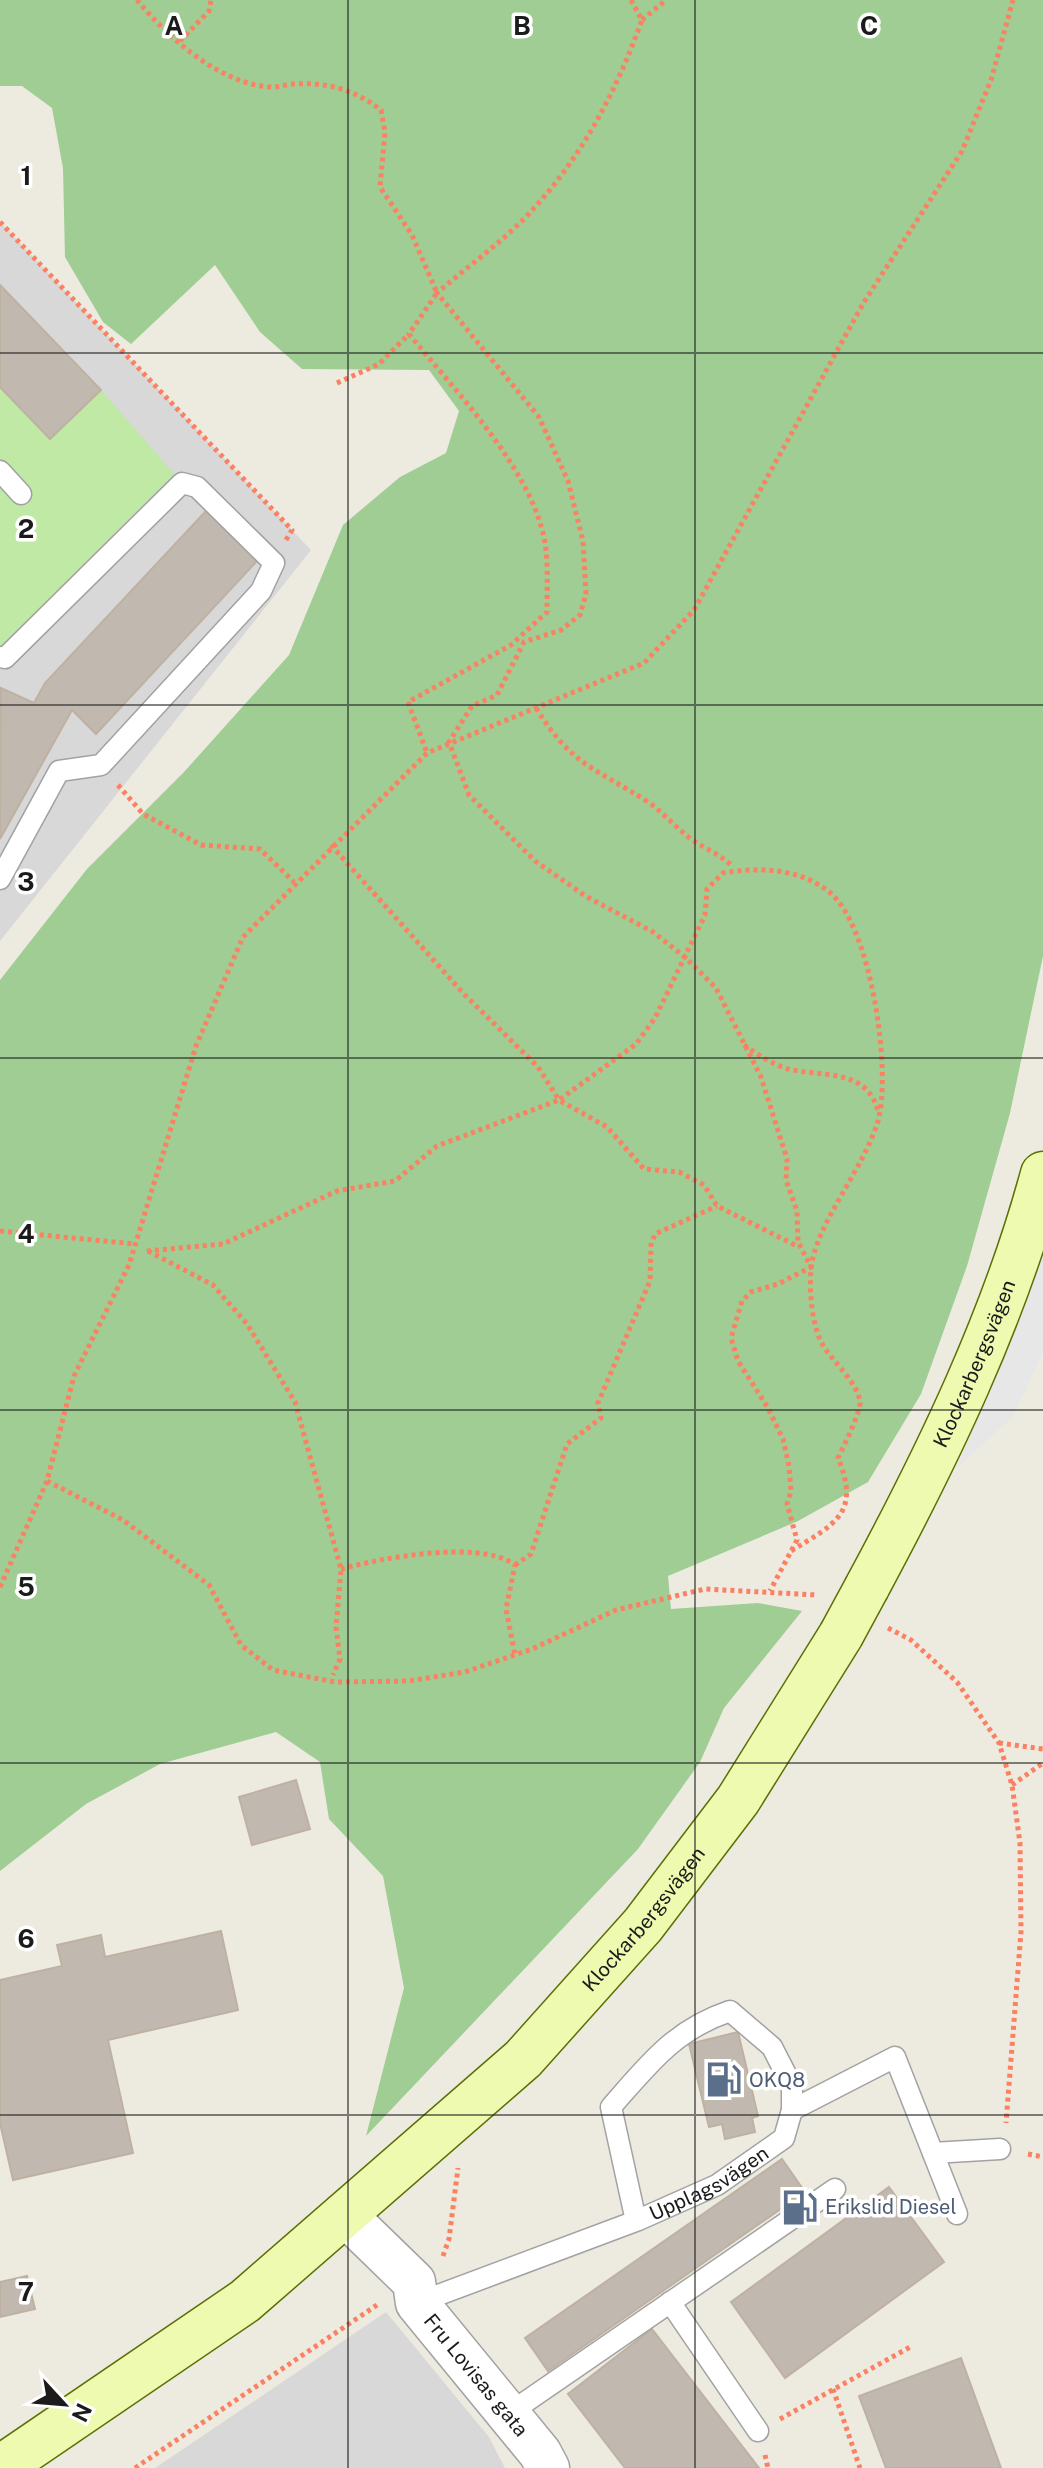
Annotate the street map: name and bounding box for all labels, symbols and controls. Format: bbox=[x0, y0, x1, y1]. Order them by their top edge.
text: A bbox=[165, 10, 184, 41]
text: B bbox=[513, 10, 531, 41]
text: C bbox=[860, 10, 878, 41]
text: 1 bbox=[20, 160, 32, 191]
text: 2 bbox=[18, 513, 34, 544]
text: 3 bbox=[17, 866, 35, 897]
text: 4 bbox=[17, 1218, 35, 1249]
street label: Klockarbergsvägen bbox=[928, 1277, 1020, 1452]
text: 5 bbox=[17, 1571, 35, 1602]
street label: Klockarbergsvägen bbox=[577, 1842, 710, 1996]
text: 6 bbox=[17, 1923, 35, 1954]
fuel station icon: OKQ8 bbox=[704, 2061, 742, 2099]
place label: OKQ8 bbox=[749, 2068, 805, 2092]
street label: Upplagsvägen bbox=[645, 2141, 773, 2226]
fuel station icon: Erikslid Diesel bbox=[780, 2188, 818, 2226]
place label: Erikslid Diesel bbox=[825, 2195, 956, 2219]
text: 7 bbox=[18, 2276, 34, 2307]
street label: Fru Lovisas gata bbox=[419, 2309, 533, 2441]
north arrow bbox=[24, 2364, 104, 2444]
text: N bbox=[67, 2399, 97, 2426]

